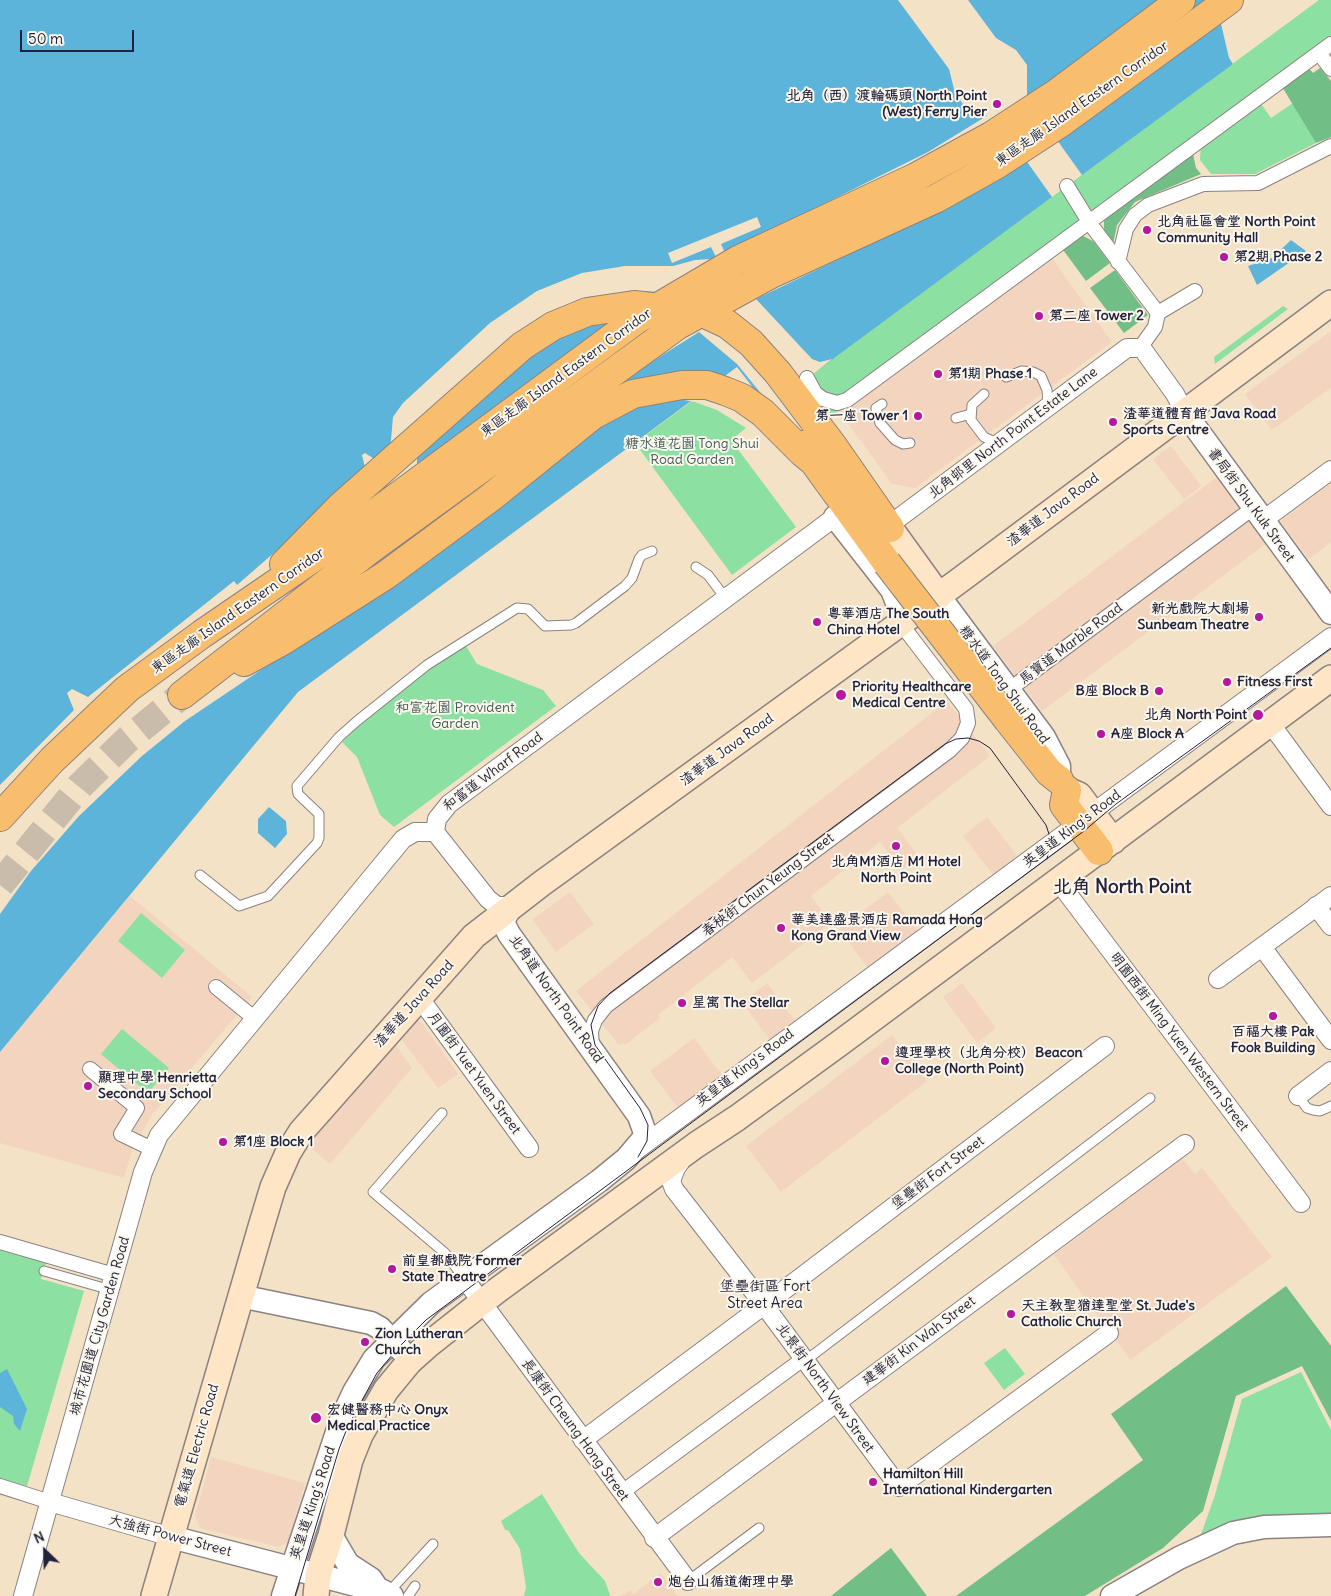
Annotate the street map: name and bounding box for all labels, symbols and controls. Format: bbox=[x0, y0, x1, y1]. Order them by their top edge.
scale bar bbox=[22, 20, 136, 52]
text: 50 m bbox=[28, 29, 63, 48]
street label: 東區走廊 Island Eastern Corridor bbox=[992, 38, 1172, 170]
place label: 北角（西）渡輪碼頭 North Point (West) Ferry Pier bbox=[787, 88, 987, 120]
marker: 北角（西）渡輪碼頭 North Point (West) Ferry Pier bbox=[991, 98, 1003, 110]
place label: 北角社區會堂 North Point Community Hall bbox=[1157, 214, 1315, 246]
marker: 北角社區會堂 North Point Community Hall bbox=[1141, 224, 1153, 236]
place label: 第2期 Phase 2 bbox=[1234, 249, 1322, 265]
marker: 第2期 Phase 2 bbox=[1218, 251, 1230, 263]
street label: 東區走廊 Island Eastern Corridor bbox=[477, 305, 655, 441]
place label: 第二座 Tower 2 bbox=[1049, 308, 1144, 324]
marker: 第二座 Tower 2 bbox=[1033, 310, 1045, 322]
street label: 北角邨里 North Point Estate Lane bbox=[925, 364, 1101, 502]
place label: 第1期 Phase 1 bbox=[948, 366, 1032, 382]
marker: 第1期 Phase 1 bbox=[932, 368, 944, 380]
place label: 渣華道體育館 Java Road Sports Centre bbox=[1123, 406, 1276, 438]
place label: 第一座 Tower 1 bbox=[815, 408, 908, 424]
marker: 第一座 Tower 1 bbox=[912, 410, 924, 422]
marker: 渣華道體育館 Java Road Sports Centre bbox=[1107, 416, 1119, 428]
park label: 糖水道花園 Tong Shui Road Garden bbox=[625, 436, 759, 468]
street label: 書局街 Shu Kuk Street bbox=[1204, 445, 1298, 565]
street label: 渣華道 Java Road bbox=[1004, 470, 1102, 550]
street label: 東區走廊 Island Eastern Corridor bbox=[148, 545, 328, 677]
street label: 馬寶道 Marble Road bbox=[1016, 600, 1126, 688]
place label: 新光戲院大劇場 Sunbeam Theatre bbox=[1138, 601, 1249, 634]
place label: 粵華酒店 The South China Hotel bbox=[827, 606, 949, 638]
marker: 新光戲院大劇場 Sunbeam Theatre bbox=[1253, 611, 1265, 623]
marker: 粵華酒店 The South China Hotel bbox=[811, 616, 823, 628]
street label: 糖水道 Tong Shui Road bbox=[955, 623, 1053, 747]
place label: Fitness First bbox=[1237, 674, 1312, 690]
marker: Fitness First bbox=[1221, 676, 1233, 688]
place label: Priority Healthcare Medical Centre bbox=[852, 679, 971, 712]
place label: B座 Block B bbox=[1076, 683, 1149, 699]
marker: B座 Block B bbox=[1153, 685, 1165, 697]
marker: Priority Healthcare Medical Centre bbox=[834, 688, 848, 702]
park label: 和富花園 Provident Garden bbox=[395, 700, 515, 732]
place label: 北角 North Point bbox=[1145, 707, 1247, 723]
marker: 北角 North Point bbox=[1251, 708, 1265, 722]
street label: 渣華道 Java Road bbox=[677, 710, 777, 790]
place label: A座 Block A bbox=[1111, 726, 1184, 742]
marker: A座 Block A bbox=[1095, 728, 1107, 740]
street label: 和富道 Wharf Road bbox=[440, 729, 546, 815]
street label: 英皇道 King's Road bbox=[1020, 787, 1124, 871]
street label: 春秧街 Chun Yeung Street bbox=[699, 830, 837, 940]
marker: 北角M1酒店 M1 Hotel North Point bbox=[890, 840, 902, 852]
place label: 北角M1酒店 M1 Hotel North Point bbox=[831, 854, 961, 886]
district label: 北角 North Point bbox=[1053, 877, 1191, 899]
place label: 華美達盛景酒店 Ramada Hong Kong Grand View bbox=[791, 912, 983, 944]
marker: 華美達盛景酒店 Ramada Hong Kong Grand View bbox=[775, 922, 787, 934]
street label: 北角道 North Point Road bbox=[505, 932, 607, 1066]
street label: 明園西街 Ming Yuen Western Street bbox=[1106, 949, 1252, 1135]
street label: 渣華道 Java Road bbox=[371, 957, 457, 1051]
place label: 星寓 The Stellar bbox=[692, 995, 789, 1011]
marker: 星寓 The Stellar bbox=[676, 997, 688, 1009]
street label: 月園街 Yuet Yuen Street bbox=[424, 1008, 524, 1138]
marker: 百福大樓 Pak Fook Building bbox=[1267, 1010, 1279, 1022]
place label: 百福大樓 Pak Fook Building bbox=[1231, 1024, 1315, 1056]
street label: 英皇道 King's Road bbox=[693, 1026, 797, 1110]
place label: 遵理學校（北角分校）Beacon College (North Point) bbox=[895, 1045, 1083, 1078]
marker: 遵理學校（北角分校）Beacon College (North Point) bbox=[879, 1055, 891, 1067]
place label: 顯理中學 Henrietta Secondary School bbox=[98, 1070, 217, 1102]
marker: 顯理中學 Henrietta Secondary School bbox=[82, 1080, 94, 1092]
street label: 堡壘街 Fort Street bbox=[888, 1133, 988, 1213]
place label: 第1座 Block 1 bbox=[233, 1134, 313, 1150]
marker: 第1座 Block 1 bbox=[217, 1136, 229, 1148]
street label: 城市花園道 City Garden Road bbox=[66, 1235, 134, 1417]
place label: 前皇都戲院 Former State Theatre bbox=[402, 1253, 522, 1285]
marker: 前皇都戲院 Former State Theatre bbox=[386, 1263, 398, 1275]
district label: 堡壘街區 Fort Street Area bbox=[719, 1278, 811, 1313]
street label: 建華街 Kin Wah Street bbox=[859, 1293, 979, 1389]
place label: 天主教聖猶達聖堂 St. Jude's Catholic Church bbox=[1021, 1298, 1195, 1330]
marker: 天主教聖猶達聖堂 St. Jude's Catholic Church bbox=[1005, 1308, 1017, 1320]
street label: 北景街 North View Street bbox=[772, 1320, 878, 1456]
place label: Zion Lutheran Church bbox=[375, 1326, 463, 1358]
marker: Zion Lutheran Church bbox=[359, 1336, 371, 1348]
street label: 長康街 Cheung Hong Street bbox=[518, 1355, 632, 1505]
street label: 電氣道 Electric Road bbox=[171, 1382, 223, 1510]
place label: 宏健醫務中心 Onyx Medical Practice bbox=[327, 1402, 448, 1434]
marker: 宏健醫務中心 Onyx Medical Practice bbox=[309, 1411, 323, 1425]
street label: 英皇道 King's Road bbox=[287, 1444, 339, 1562]
place label: Hamilton Hill International Kindergarten bbox=[883, 1466, 1052, 1498]
marker: Hamilton Hill International Kindergarten bbox=[867, 1476, 879, 1488]
street label: 大強街 Power Street bbox=[107, 1512, 233, 1560]
north arrow bbox=[20, 1526, 70, 1576]
text: N bbox=[31, 1527, 47, 1547]
place label: 炮台山循道衛理中學 bbox=[668, 1574, 794, 1590]
marker: 炮台山循道衛理中學 bbox=[652, 1576, 664, 1588]

